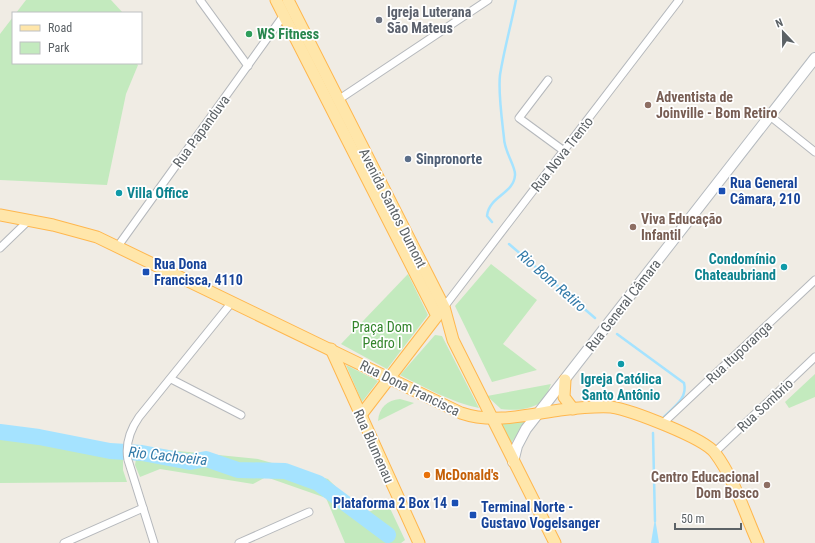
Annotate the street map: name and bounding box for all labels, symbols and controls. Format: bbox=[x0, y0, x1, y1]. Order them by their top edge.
place label: Igreja Luterana São Mateus bbox=[387, 4, 472, 36]
legend bbox=[12, 12, 142, 64]
north arrow bbox=[763, 12, 803, 52]
marker: Igreja Luterana São Mateus bbox=[374, 15, 384, 25]
text: N bbox=[774, 16, 785, 30]
text: Road bbox=[48, 21, 72, 35]
place label: WS Fitness bbox=[257, 26, 319, 42]
marker: WS Fitness bbox=[244, 29, 254, 39]
text: Park bbox=[48, 41, 70, 55]
place label: Adventista de Joinville - Bom Retiro bbox=[656, 89, 777, 121]
street label: Rua Papanduva bbox=[169, 92, 233, 170]
marker: Adventista de Joinville - Bom Retiro bbox=[643, 100, 653, 110]
street label: Rua Nova Trento bbox=[528, 113, 596, 195]
street label: Avenida Santos Dumont bbox=[356, 146, 430, 270]
place label: Sinpronorte bbox=[416, 151, 482, 167]
marker: Sinpronorte bbox=[403, 154, 413, 164]
place label: Rua General Câmara, 210 bbox=[730, 175, 800, 207]
place label: Villa Office bbox=[127, 185, 189, 201]
marker: Rua General Câmara, 210 bbox=[717, 186, 727, 196]
marker: Villa Office bbox=[114, 188, 124, 198]
place label: Viva Educação Infantil bbox=[641, 211, 722, 243]
marker: Viva Educação Infantil bbox=[628, 222, 638, 232]
water label: Rio Bom Retiro bbox=[514, 246, 590, 316]
place label: Condomínio Chateaubriand bbox=[695, 251, 776, 283]
place label: Rua Dona Francisca, 4110 bbox=[154, 256, 243, 288]
street label: Rua General Câmara bbox=[582, 256, 664, 354]
marker: Condomínio Chateaubriand bbox=[779, 262, 789, 272]
marker: Rua Dona Francisca, 4110 bbox=[141, 267, 151, 277]
street label: Rua Ituporanga bbox=[703, 318, 775, 386]
park label: Praça Dom Pedro I bbox=[352, 319, 412, 351]
street label: Rua Dona Francisca bbox=[357, 357, 463, 419]
marker: Igreja Católica Santo Antônio bbox=[616, 359, 626, 369]
place label: Igreja Católica Santo Antônio bbox=[580, 371, 662, 403]
street label: Rua Sombrio bbox=[734, 375, 796, 435]
street label: Rua Blumenau bbox=[351, 407, 397, 485]
water label: Rio Cachoeira bbox=[128, 443, 208, 469]
place label: McDonald's bbox=[435, 467, 499, 483]
place label: Centro Educacional Dom Bosco bbox=[651, 469, 759, 501]
marker: McDonald's bbox=[422, 470, 432, 480]
marker: Centro Educacional Dom Bosco bbox=[762, 480, 772, 490]
place label: Plataforma 2 Box 14 bbox=[333, 495, 447, 511]
marker: Plataforma 2 Box 14 bbox=[450, 498, 460, 508]
place label: Terminal Norte - Gustavo Vogelsanger bbox=[481, 499, 600, 531]
scale bar bbox=[675, 505, 741, 531]
marker: Terminal Norte - Gustavo Vogelsanger bbox=[468, 510, 478, 520]
text: 50 m bbox=[681, 512, 705, 526]

